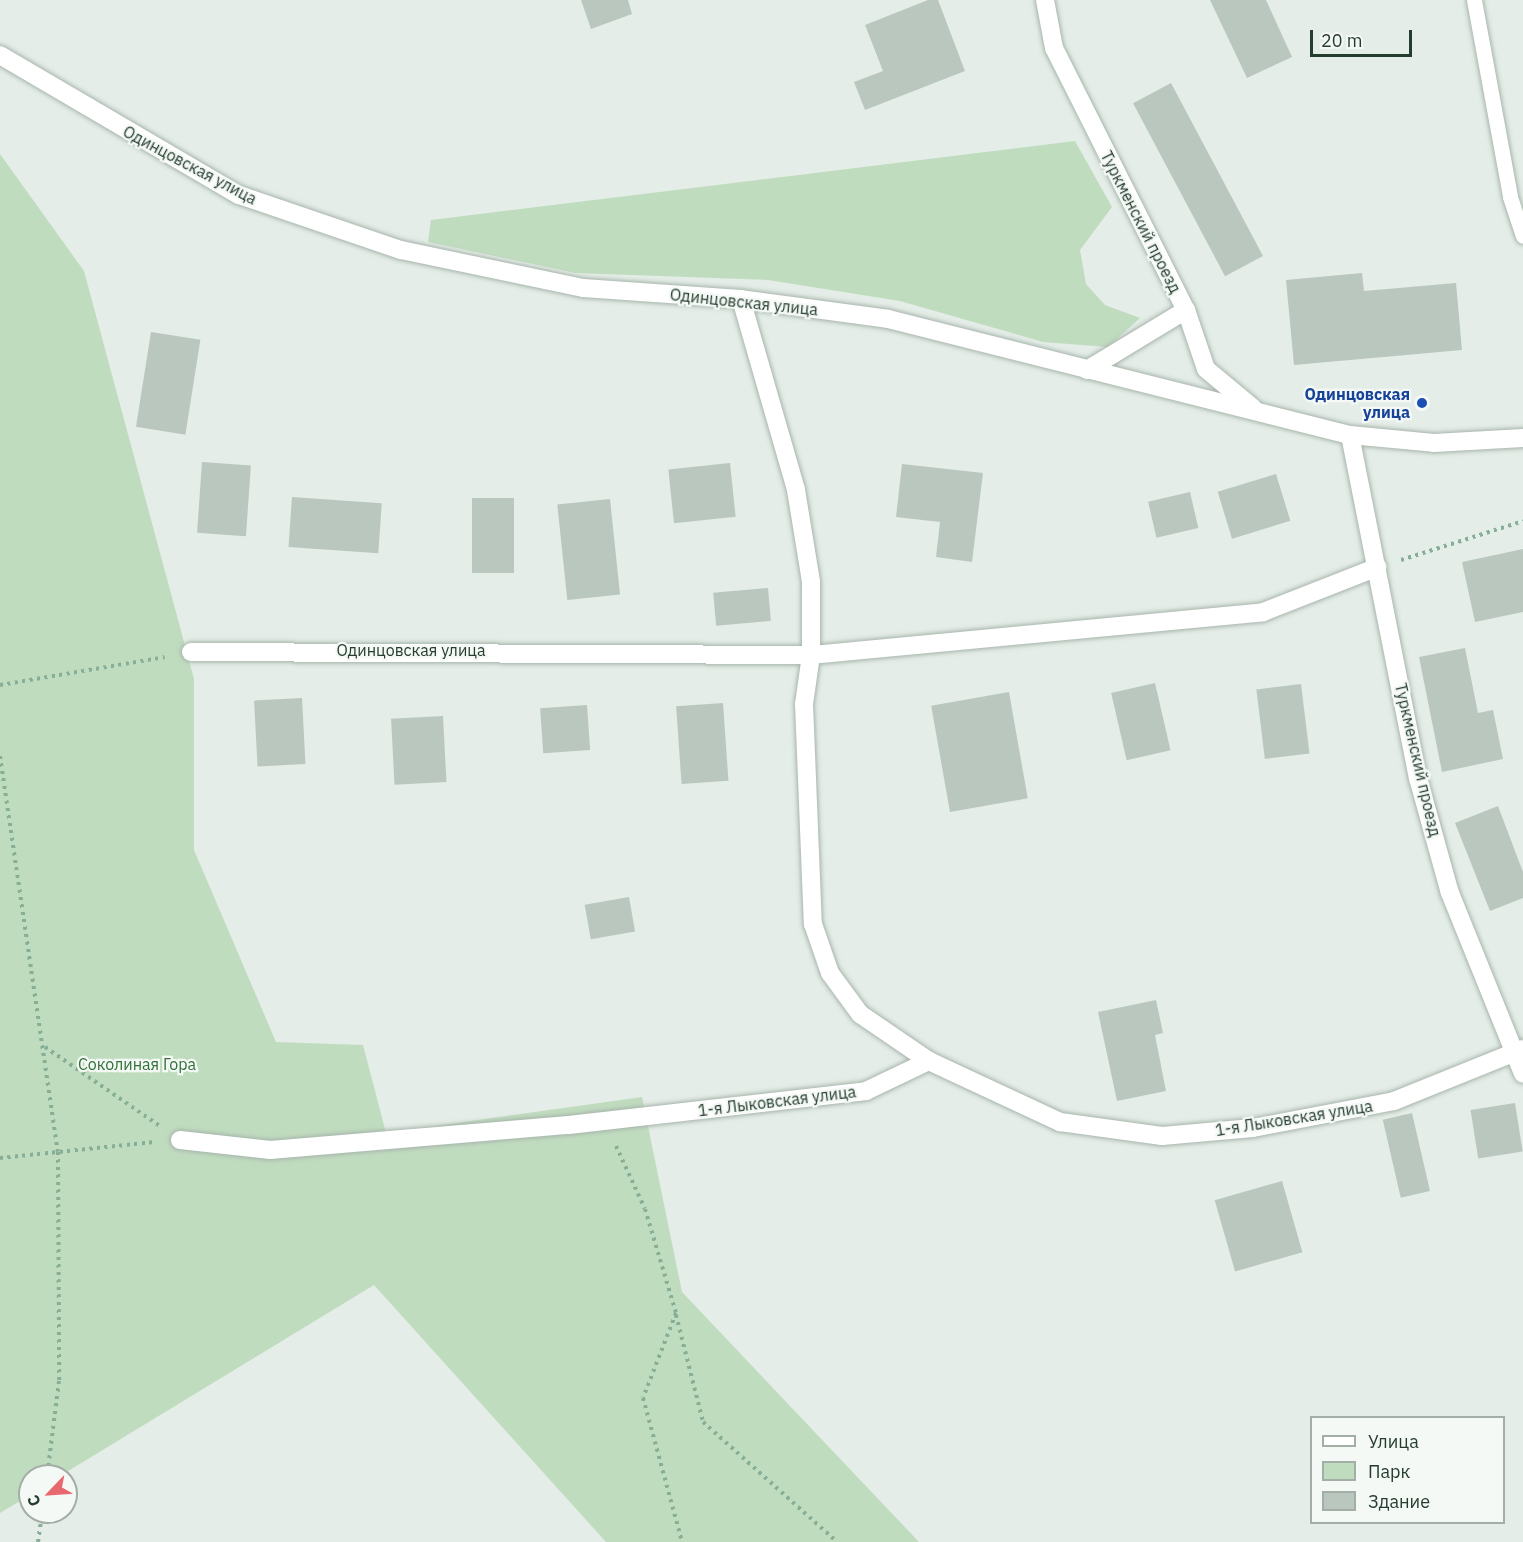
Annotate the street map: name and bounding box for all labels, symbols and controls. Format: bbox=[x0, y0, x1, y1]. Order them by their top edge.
scale bar bbox=[1313, 18, 1415, 56]
text: 20 m bbox=[1321, 29, 1363, 52]
street label: Одинцовская улица bbox=[120, 122, 260, 208]
street label: Туркменский проезд bbox=[1097, 148, 1185, 296]
street label: Одинцовская улица bbox=[669, 285, 819, 319]
place label: Одинцовская улица bbox=[1304, 384, 1410, 422]
marker: Одинцовская улица bbox=[1415, 396, 1429, 410]
street label: Одинцовская улица bbox=[337, 640, 485, 660]
street label: Туркменский проезд bbox=[1391, 681, 1445, 839]
park label: Соколиная Гора bbox=[78, 1054, 196, 1074]
street label: 1-я Лыковская улица bbox=[697, 1082, 857, 1120]
street label: 1-я Лыковская улица bbox=[1214, 1096, 1374, 1140]
legend bbox=[1310, 1416, 1505, 1524]
text: Улица bbox=[1368, 1430, 1419, 1453]
text: Парк bbox=[1368, 1460, 1410, 1483]
north arrow bbox=[18, 1464, 78, 1524]
text: Здание bbox=[1368, 1490, 1430, 1513]
text: С bbox=[22, 1492, 45, 1510]

